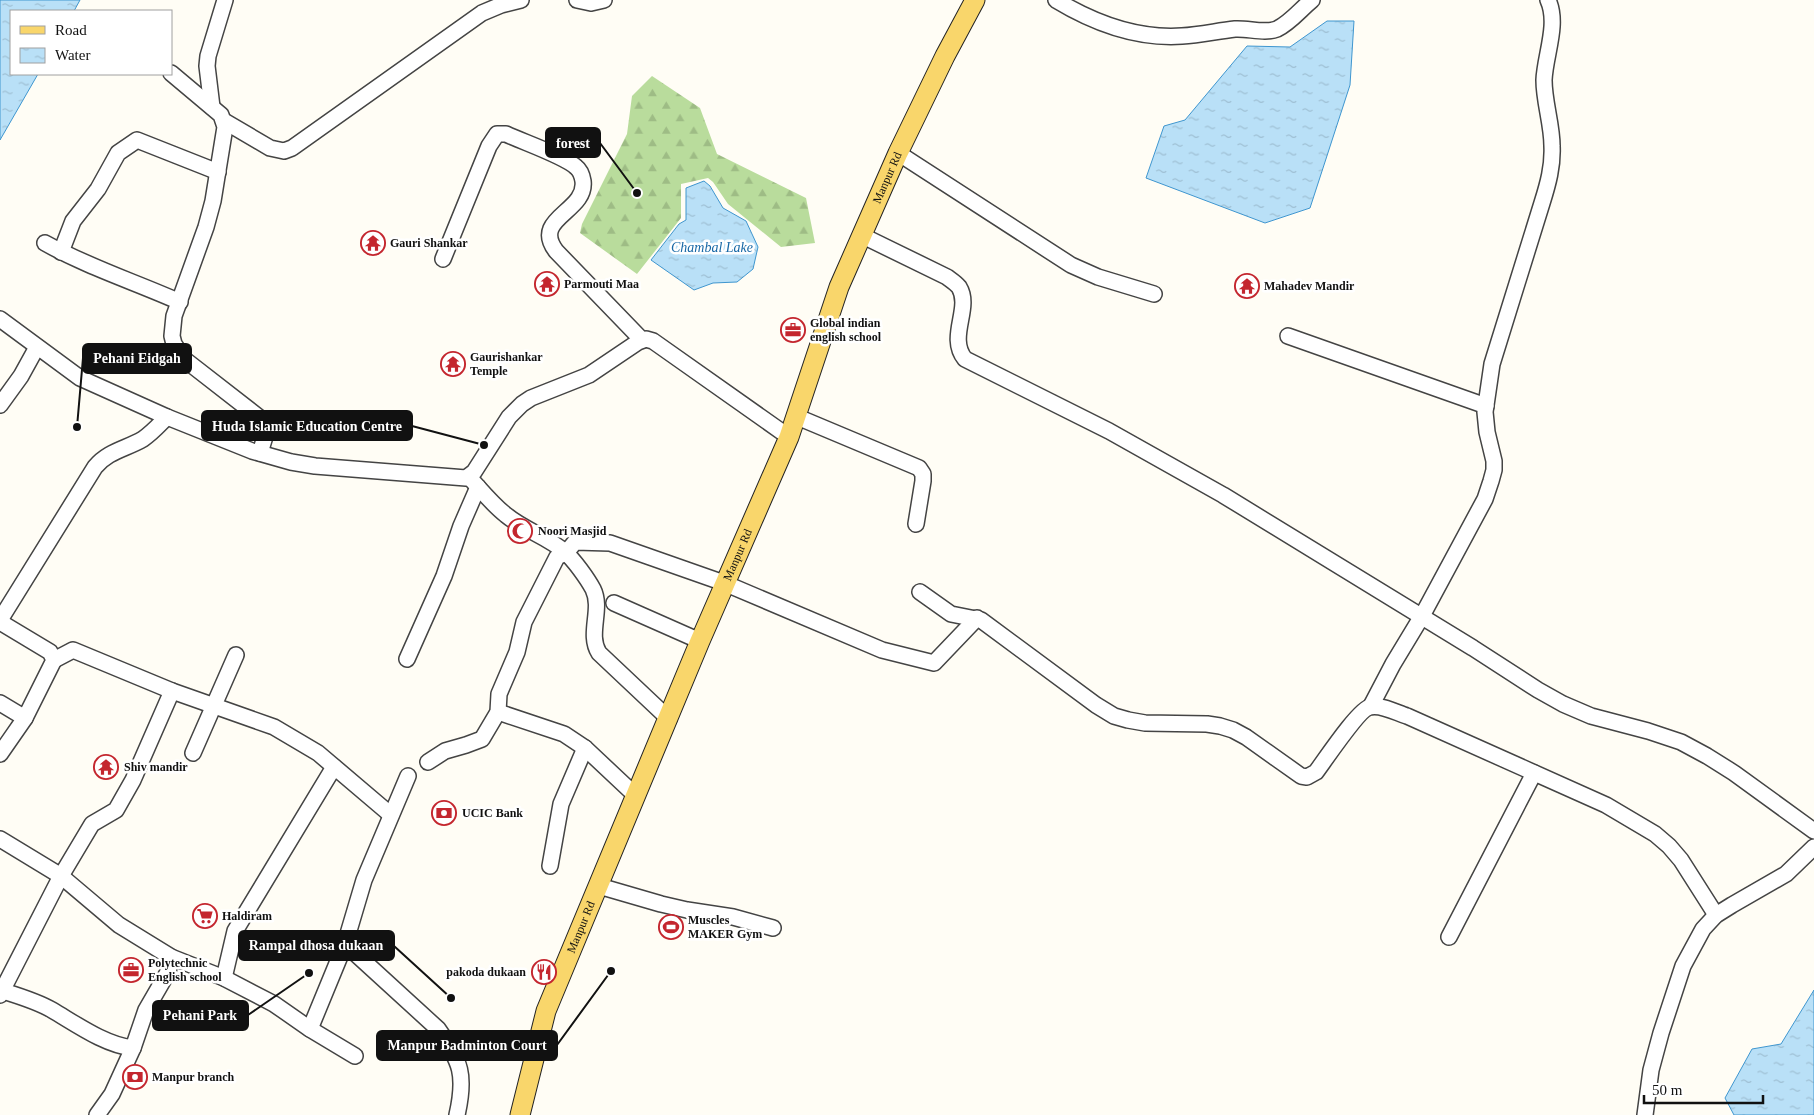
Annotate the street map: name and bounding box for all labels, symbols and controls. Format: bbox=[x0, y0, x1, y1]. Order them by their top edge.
legend bbox=[10, 10, 172, 75]
text: Road bbox=[55, 22, 87, 38]
text: Water bbox=[55, 47, 90, 63]
callout: forest bbox=[546, 128, 600, 157]
text: forest bbox=[556, 136, 590, 151]
street label: Manpur Rd bbox=[870, 150, 905, 206]
temple icon: Gauri Shankar bbox=[360, 230, 386, 256]
place label: Gauri Shankar bbox=[390, 236, 468, 250]
water label: Chambal Lake bbox=[671, 240, 753, 255]
temple icon: Parmouti Maa bbox=[534, 271, 560, 297]
temple icon: Mahadev Mandir bbox=[1234, 273, 1260, 299]
place label: Parmouti Maa bbox=[564, 277, 639, 291]
place label: Mahadev Mandir bbox=[1264, 279, 1355, 293]
place label: Global indian english school bbox=[810, 316, 882, 344]
office icon: Global indian english school bbox=[780, 317, 806, 343]
callout: Pehani Eidgah bbox=[83, 344, 191, 373]
place label: Gaurishankar Temple bbox=[470, 350, 543, 378]
text: Pehani Eidgah bbox=[93, 351, 181, 366]
temple icon: Gaurishankar Temple bbox=[440, 351, 466, 377]
callout: Huda Islamic Education Centre bbox=[202, 411, 412, 440]
text: Huda Islamic Education Centre bbox=[212, 419, 402, 434]
mosque icon: Noori Masjid bbox=[507, 518, 533, 544]
place label: Noori Masjid bbox=[538, 524, 607, 538]
street label: Manpur Rd bbox=[720, 527, 755, 583]
temple icon: Shiv mandir bbox=[93, 754, 119, 780]
place label: Shiv mandir bbox=[124, 760, 188, 774]
bank icon: UCIC Bank bbox=[431, 800, 457, 826]
place label: UCIC Bank bbox=[462, 806, 523, 820]
street label: Manpur Rd bbox=[564, 899, 598, 955]
supermarket icon: Haldiram bbox=[192, 903, 218, 929]
place label: Haldiram bbox=[222, 909, 272, 923]
place label: Muscles MAKER Gym bbox=[688, 913, 762, 941]
sports icon: Muscles MAKER Gym bbox=[658, 914, 684, 940]
callout: Rampal dhosa dukaan bbox=[239, 931, 394, 960]
text: Rampal dhosa dukaan bbox=[249, 938, 384, 953]
place label: Polytechnic English school bbox=[148, 956, 222, 984]
office icon: Polytechnic English school bbox=[118, 957, 144, 983]
restaurant icon: pakoda dukaan bbox=[531, 959, 557, 985]
place label: pakoda dukaan bbox=[446, 965, 526, 979]
callout: Pehani Park bbox=[153, 1001, 248, 1030]
text: Pehani Park bbox=[163, 1008, 237, 1023]
callout: Manpur Badminton Court bbox=[377, 1031, 557, 1060]
text: Manpur Badminton Court bbox=[387, 1038, 547, 1053]
bank icon: Manpur branch bbox=[122, 1064, 148, 1090]
place label: Manpur branch bbox=[152, 1070, 234, 1084]
scale bar bbox=[1644, 1072, 1763, 1104]
text: 50 m bbox=[1652, 1082, 1683, 1098]

